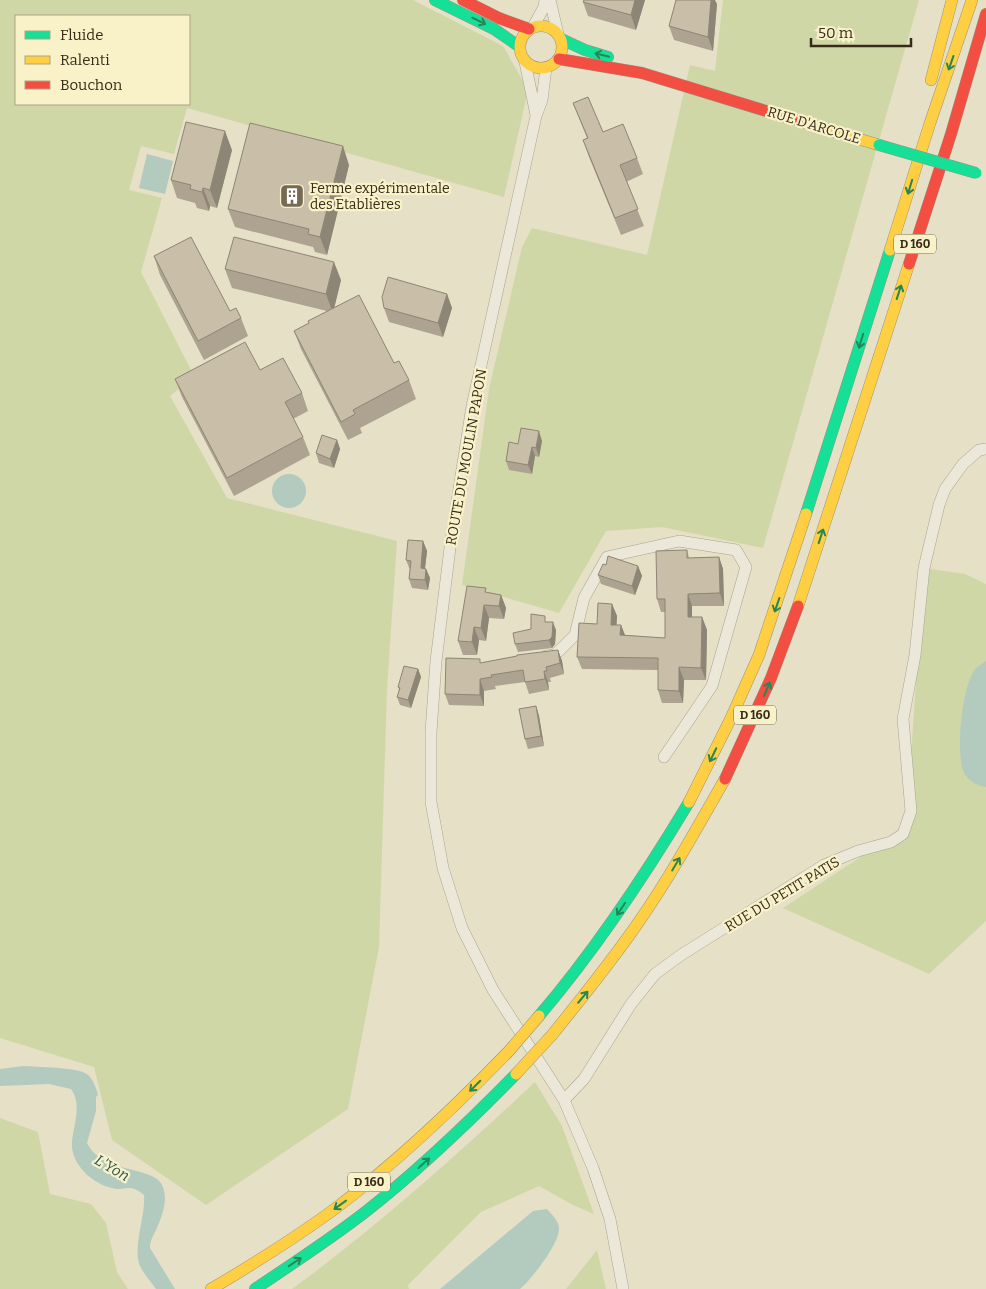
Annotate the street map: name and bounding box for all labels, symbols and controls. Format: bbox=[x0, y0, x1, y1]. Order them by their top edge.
legend bbox=[15, 15, 190, 105]
scale bar bbox=[811, 15, 911, 47]
one-way arrow bbox=[471, 17, 486, 27]
text: 50 m bbox=[818, 24, 854, 42]
text: Fluide bbox=[60, 26, 103, 44]
one-way arrow bbox=[595, 50, 611, 59]
text: Ralenti bbox=[60, 51, 110, 69]
one-way arrow bbox=[945, 55, 955, 71]
text: Bouchon bbox=[60, 76, 123, 94]
street label: RUE D'ARCOLE bbox=[765, 103, 863, 148]
one-way arrow bbox=[904, 178, 914, 194]
place label: Ferme expérimentale des Etablières bbox=[310, 180, 450, 213]
building icon: Ferme expérimentale des Etablières bbox=[279, 183, 305, 209]
road number: D 160 bbox=[894, 234, 936, 253]
one-way arrow bbox=[895, 284, 905, 300]
one-way arrow bbox=[856, 333, 865, 349]
street label: ROUTE DU MOULIN PAPON bbox=[443, 367, 490, 547]
one-way arrow bbox=[817, 528, 827, 544]
one-way arrow bbox=[772, 597, 781, 613]
one-way arrow bbox=[762, 682, 772, 697]
road number: D 160 bbox=[734, 706, 776, 724]
one-way arrow bbox=[708, 747, 718, 762]
street label: RUE DU PETIT PATIS bbox=[722, 853, 843, 935]
one-way arrow bbox=[672, 858, 682, 872]
one-way arrow bbox=[616, 902, 626, 916]
one-way arrow bbox=[577, 991, 588, 1004]
one-way arrow bbox=[469, 1080, 481, 1092]
water label: L'Yon bbox=[91, 1151, 133, 1185]
one-way arrow bbox=[418, 1157, 431, 1169]
road number: D 160 bbox=[348, 1172, 390, 1192]
one-way arrow bbox=[333, 1200, 347, 1210]
one-way arrow bbox=[288, 1257, 302, 1267]

